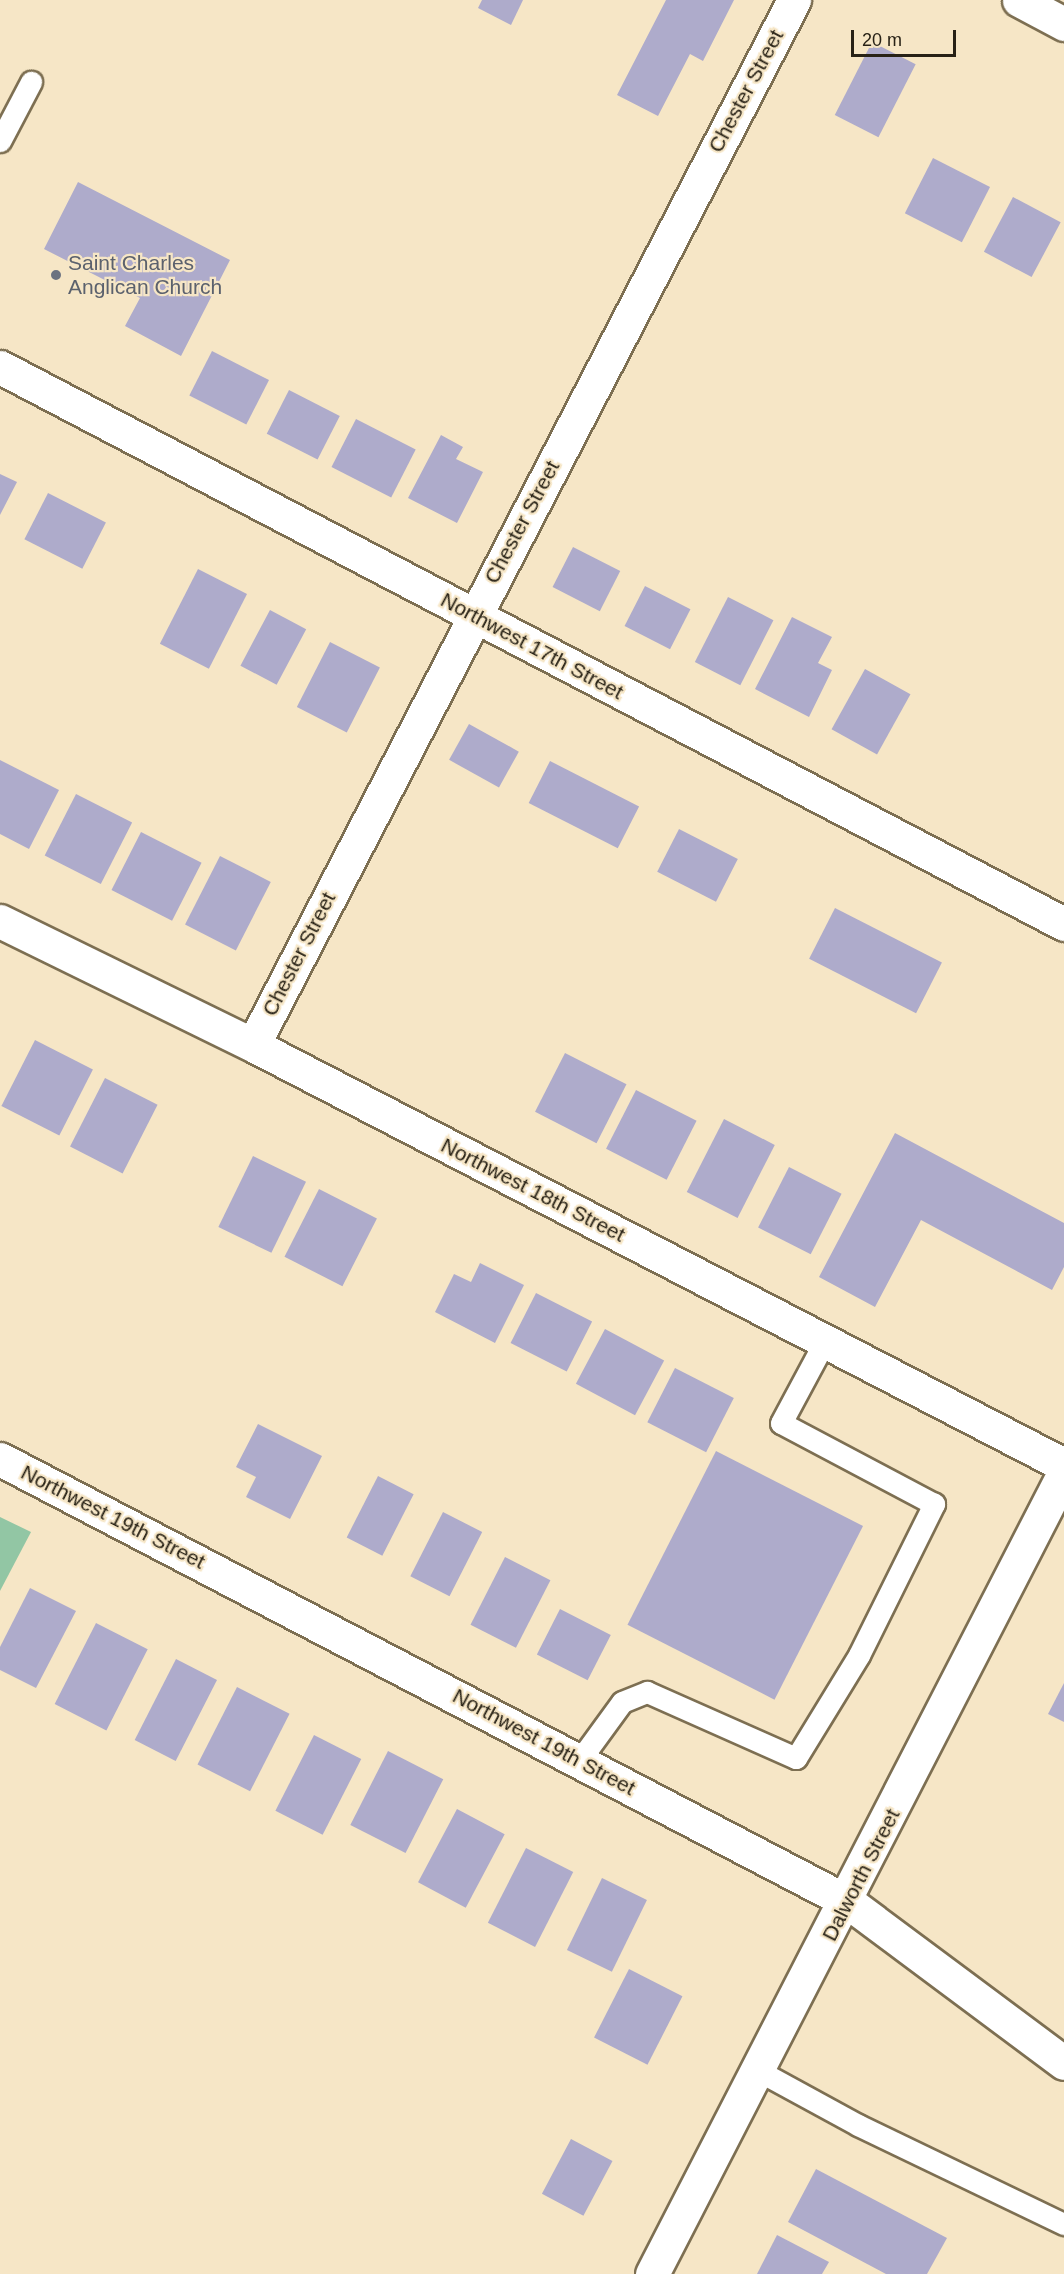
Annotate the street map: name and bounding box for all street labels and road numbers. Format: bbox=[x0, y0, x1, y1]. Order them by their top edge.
street label: Chester Street bbox=[703, 25, 789, 157]
street label: Chester Street bbox=[479, 456, 565, 588]
street label: Northwest 17th Street bbox=[436, 587, 628, 705]
street label: Chester Street bbox=[257, 888, 341, 1020]
street label: Northwest 18th Street bbox=[437, 1133, 629, 1247]
street label: Northwest 19th Street bbox=[17, 1460, 209, 1574]
street label: Northwest 19th Street bbox=[448, 1683, 640, 1801]
street label: Dalworth Street bbox=[817, 1805, 905, 1945]

